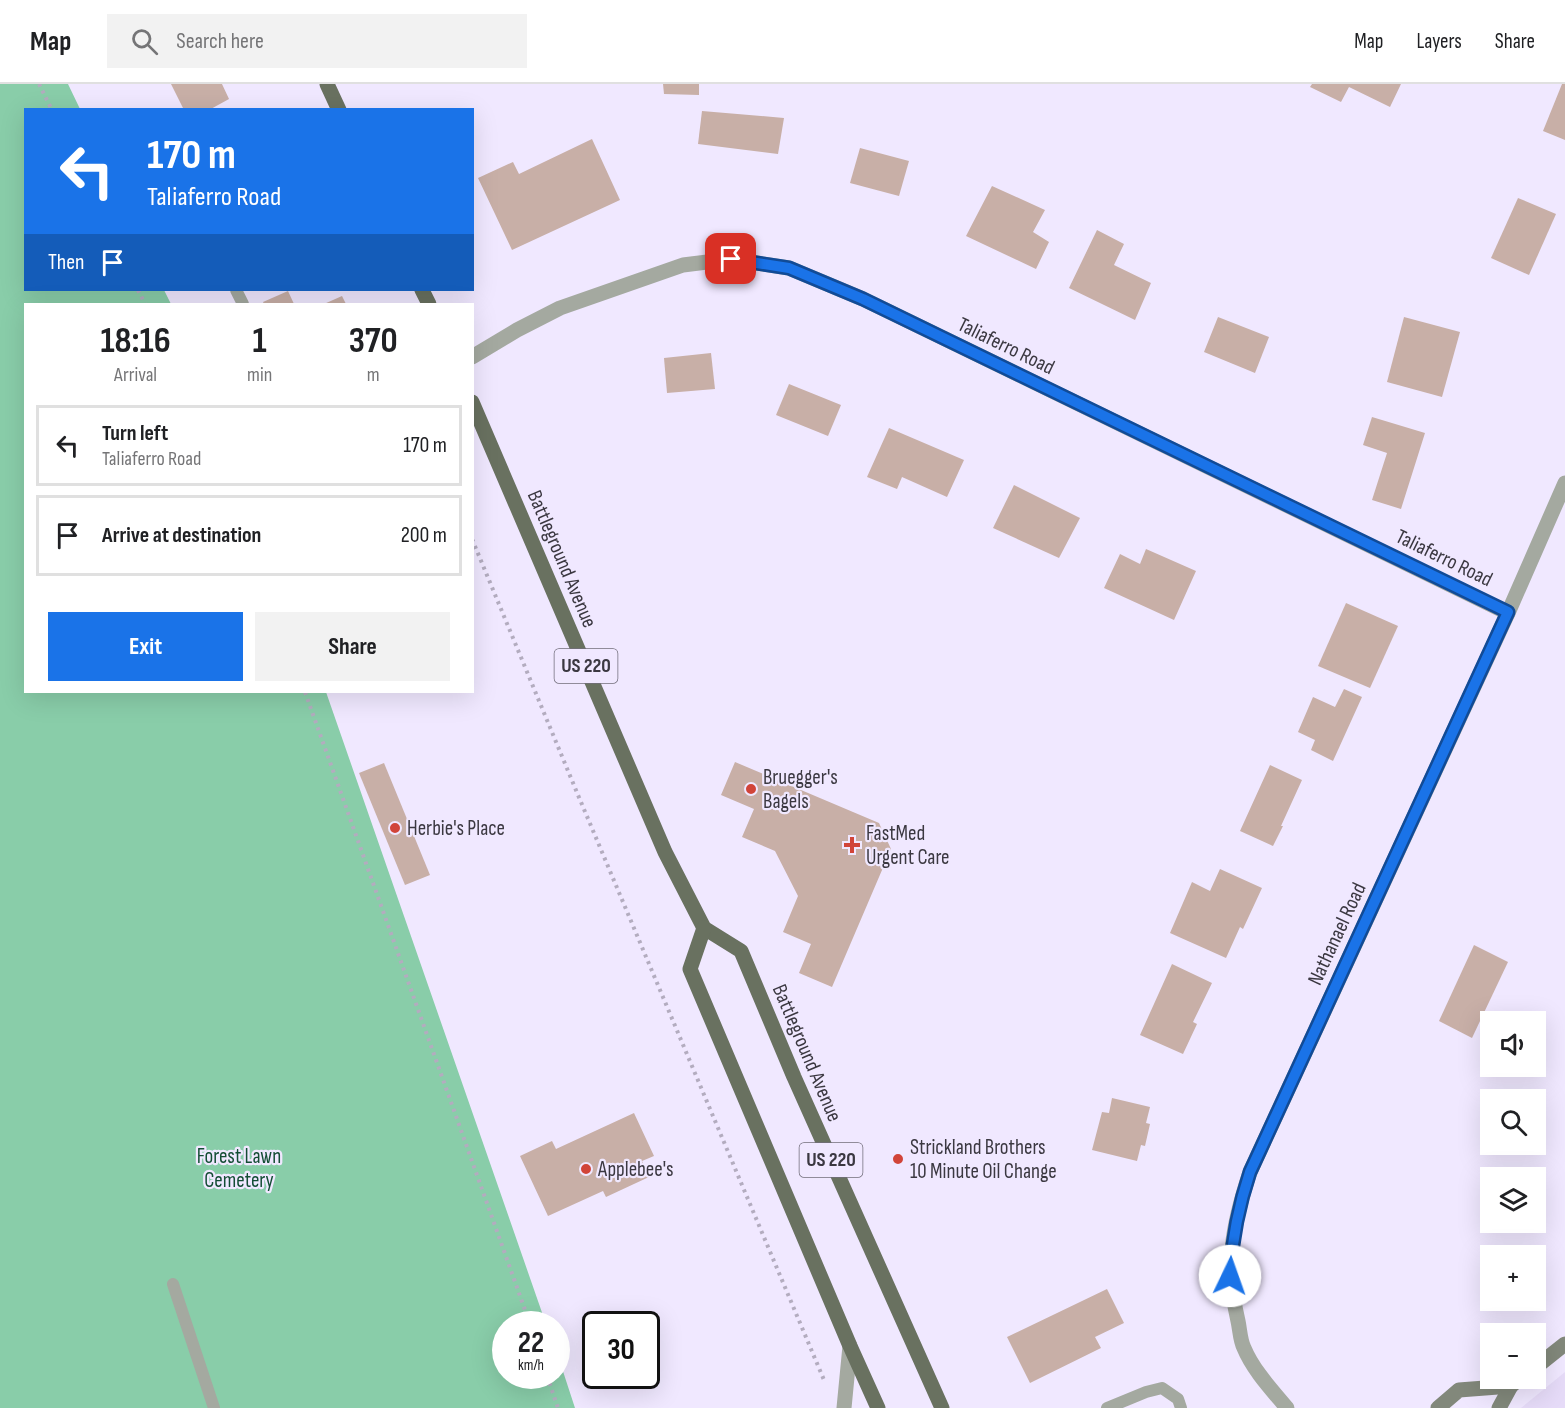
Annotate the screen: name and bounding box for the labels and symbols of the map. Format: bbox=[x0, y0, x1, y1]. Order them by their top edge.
pin bbox=[705, 233, 756, 284]
street label: Taliaferro Road bbox=[954, 312, 1058, 380]
street label: Battleground Avenue bbox=[522, 487, 602, 631]
street label: Taliaferro Road bbox=[1392, 524, 1496, 592]
road number: US 220 bbox=[554, 649, 618, 683]
place label: Bruegger's Bagels bbox=[763, 765, 838, 814]
marker: Bruegger's Bagels bbox=[744, 782, 758, 796]
place label: Herbie's Place bbox=[407, 816, 505, 841]
marker: Herbie's Place bbox=[388, 821, 402, 835]
place label: FastMed Urgent Care bbox=[866, 821, 950, 870]
marker: FastMed Urgent Care bbox=[843, 836, 861, 854]
street label: Nathanael Road bbox=[1302, 879, 1372, 989]
street label: Battleground Avenue bbox=[767, 981, 847, 1125]
place label: Strickland Brothers 10 Minute Oil Change bbox=[910, 1135, 1057, 1184]
road number: US 220 bbox=[800, 1143, 862, 1177]
park label: Forest Lawn Cemetery bbox=[197, 1144, 281, 1193]
marker: Strickland Brothers 10 Minute Oil Change bbox=[891, 1152, 905, 1166]
place label: Applebee's bbox=[597, 1157, 674, 1182]
marker: Applebee's bbox=[579, 1162, 593, 1176]
position arrow bbox=[1198, 1244, 1262, 1308]
speed limit sign: 30 bbox=[582, 1311, 660, 1389]

